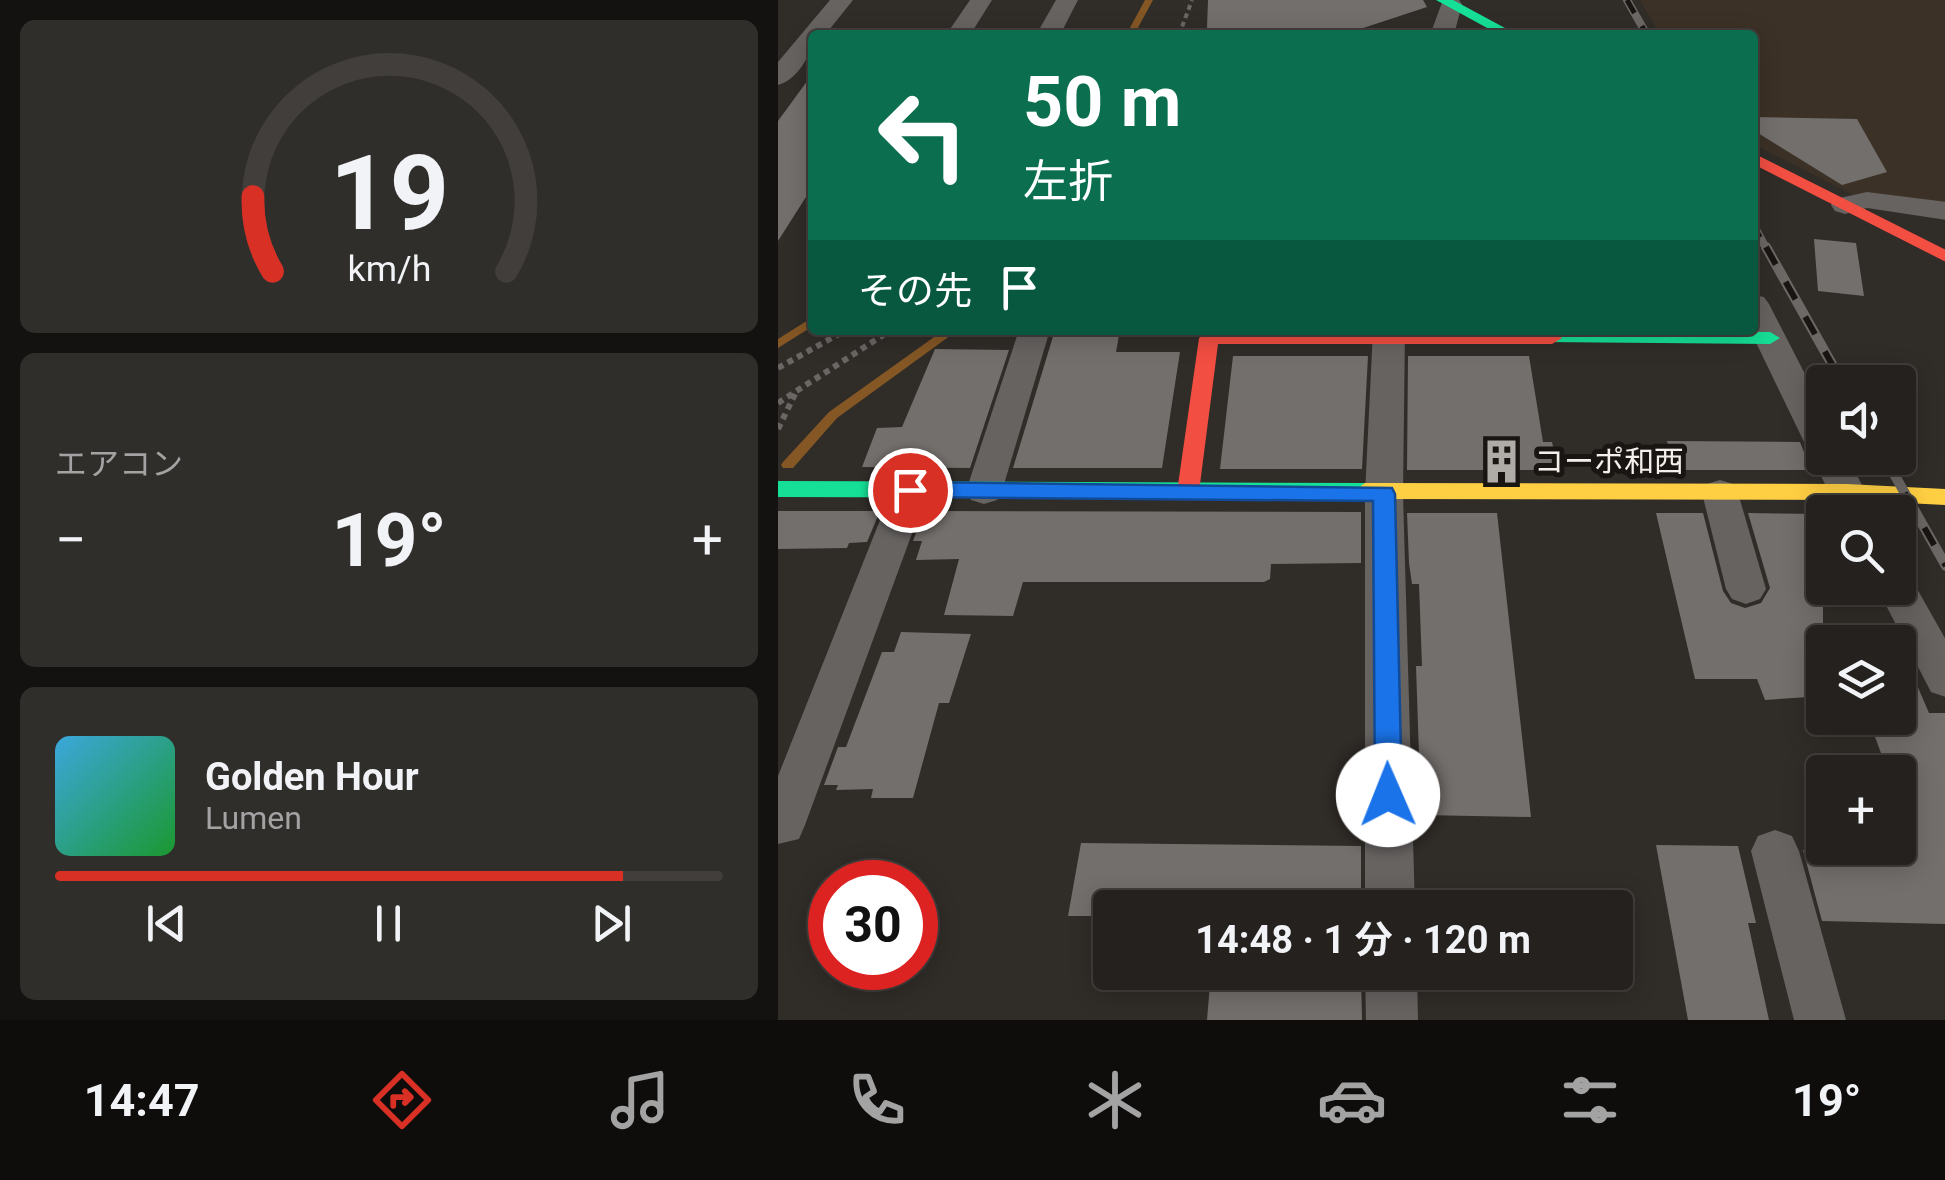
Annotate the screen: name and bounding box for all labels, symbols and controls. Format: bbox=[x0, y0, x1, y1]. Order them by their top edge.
text: 50 m bbox=[1023, 61, 1181, 143]
icon: left bbox=[858, 70, 988, 200]
text: 19 bbox=[329, 133, 449, 254]
text: 左折 bbox=[1023, 155, 1113, 208]
text: km/h bbox=[347, 248, 431, 290]
icon: arrive bbox=[992, 260, 1047, 315]
text: その先 bbox=[858, 269, 972, 313]
map controls bbox=[1806, 365, 1916, 865]
button: sound bbox=[1806, 365, 1916, 475]
building icon: コーポ和西 bbox=[1477, 438, 1525, 486]
place label: コーポ和西 bbox=[1534, 444, 1684, 479]
text: エアコン bbox=[55, 445, 183, 483]
pin bbox=[868, 448, 953, 533]
icon: arrive bbox=[883, 463, 938, 518]
button: search bbox=[1806, 495, 1916, 605]
text: 19° bbox=[331, 496, 447, 584]
text: − bbox=[55, 508, 86, 572]
text: + bbox=[692, 508, 723, 572]
button: layers bbox=[1806, 625, 1916, 735]
position arrow bbox=[1336, 743, 1440, 847]
text: Golden Hour bbox=[205, 755, 419, 799]
button: + bbox=[1806, 755, 1916, 865]
text: Lumen bbox=[205, 799, 302, 837]
speed limit sign: 30 bbox=[808, 860, 938, 990]
icon: previous bbox=[139, 896, 194, 951]
icon: pause bbox=[361, 896, 416, 951]
icon: next bbox=[584, 896, 639, 951]
text: 14:48 · 1 分 · 120 m bbox=[1195, 918, 1531, 962]
icon: directions bbox=[367, 1065, 437, 1135]
icon: music bbox=[605, 1065, 675, 1135]
icon: phone bbox=[842, 1065, 912, 1135]
icon: climate bbox=[1080, 1065, 1150, 1135]
icon: car bbox=[1317, 1065, 1387, 1135]
icon: filters bbox=[1555, 1065, 1625, 1135]
text: 14:47 bbox=[84, 1074, 200, 1127]
text: 19° bbox=[1792, 1074, 1861, 1127]

